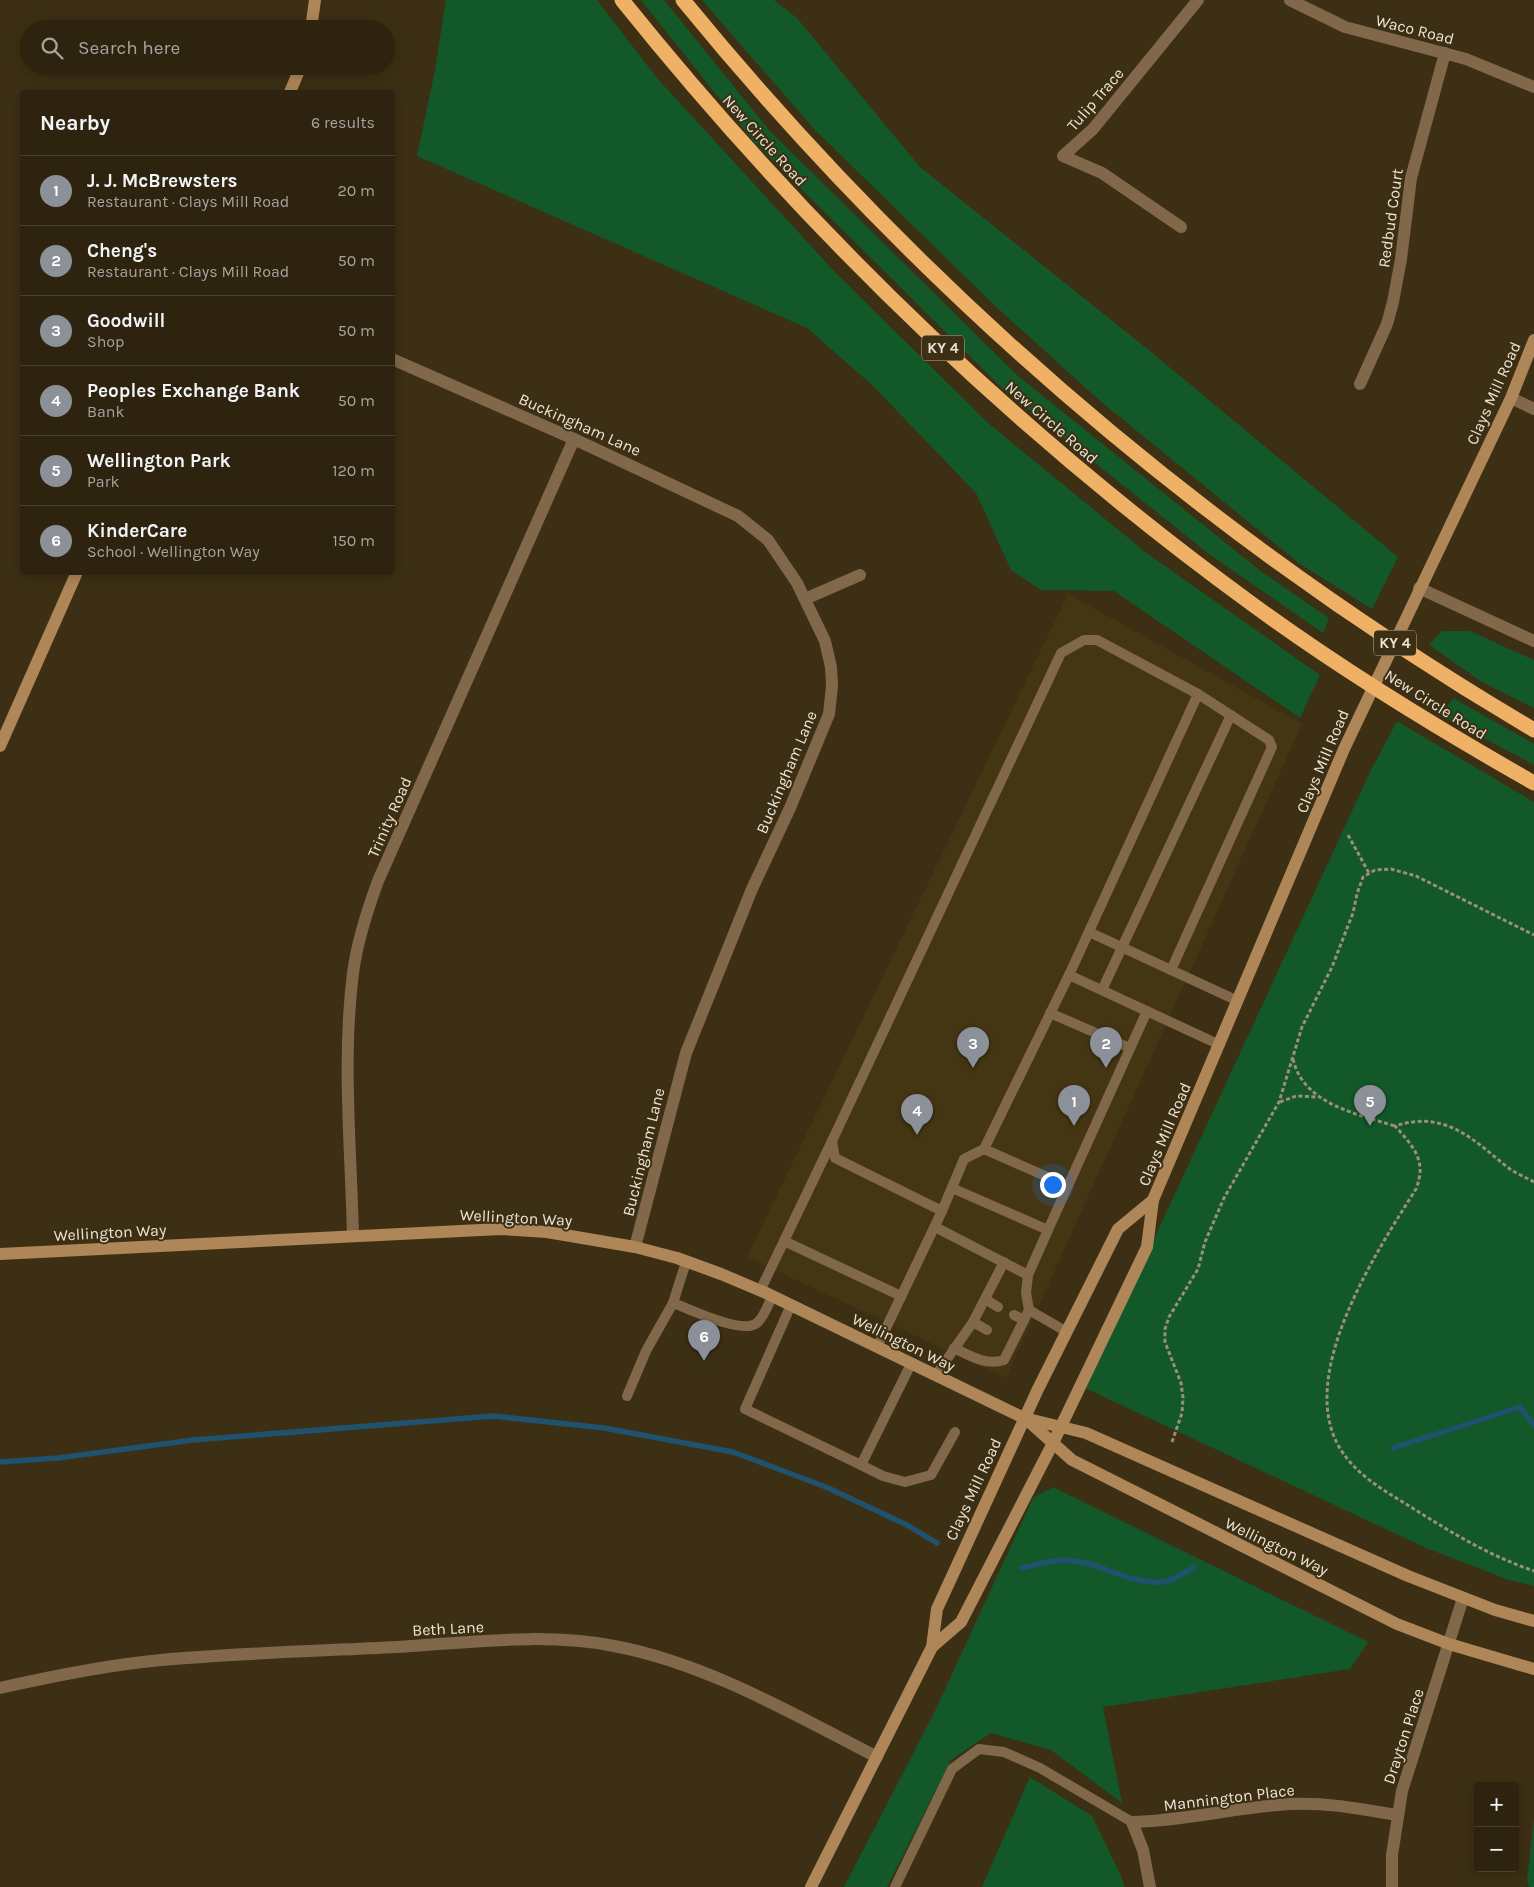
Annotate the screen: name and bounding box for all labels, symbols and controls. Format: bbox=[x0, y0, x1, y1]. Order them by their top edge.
street label: Waco Road bbox=[1374, 11, 1456, 48]
search box bbox=[20, 20, 395, 75]
icon: search bbox=[38, 34, 66, 62]
text: Search here bbox=[78, 37, 180, 59]
street label: Tulip Trace bbox=[1063, 64, 1128, 135]
street label: New Circle Road bbox=[719, 91, 811, 190]
text: Nearby bbox=[40, 111, 110, 135]
text: 6 results bbox=[311, 113, 375, 132]
street label: Redbud Court bbox=[1374, 167, 1407, 269]
text: J. J. McBrewsters bbox=[87, 170, 238, 192]
text: 1 bbox=[53, 181, 59, 200]
text: 20 m bbox=[337, 181, 375, 200]
text: Restaurant · Clays Mill Road bbox=[87, 192, 289, 211]
text: Cheng's bbox=[87, 240, 157, 262]
text: 2 bbox=[51, 251, 61, 270]
text: 50 m bbox=[338, 251, 375, 270]
text: Restaurant · Clays Mill Road bbox=[87, 262, 289, 281]
text: Goodwill bbox=[87, 310, 165, 332]
text: 3 bbox=[51, 321, 61, 340]
text: 50 m bbox=[338, 321, 375, 340]
text: Shop bbox=[87, 332, 124, 351]
road number: KY 4 bbox=[922, 336, 964, 360]
street label: Clays Mill Road bbox=[1462, 339, 1525, 448]
street label: New Circle Road bbox=[1001, 377, 1102, 468]
text: Peoples Exchange Bank bbox=[87, 380, 300, 402]
street label: Buckingham Lane bbox=[516, 389, 644, 460]
text: 4 bbox=[51, 391, 61, 410]
text: 50 m bbox=[338, 391, 375, 410]
text: Bank bbox=[87, 402, 124, 421]
text: Wellington Park bbox=[87, 450, 231, 472]
text: 5 bbox=[51, 461, 61, 480]
text: 120 m bbox=[332, 461, 375, 480]
text: Park bbox=[87, 472, 119, 491]
text: KinderCare bbox=[87, 520, 187, 542]
text: 6 bbox=[51, 531, 61, 550]
text: 150 m bbox=[332, 531, 375, 550]
text: School · Wellington Way bbox=[87, 542, 260, 561]
road number: KY 4 bbox=[1374, 630, 1416, 656]
street label: New Circle Road bbox=[1381, 665, 1490, 743]
street label: Clays Mill Road bbox=[1292, 707, 1353, 816]
street label: Buckingham Lane bbox=[752, 708, 821, 837]
street label: Trinity Road bbox=[363, 774, 416, 860]
pin: 3 bbox=[957, 1027, 989, 1068]
pin: 2 bbox=[1090, 1027, 1122, 1068]
street label: Clays Mill Road bbox=[1134, 1080, 1195, 1189]
pin: 1 bbox=[1058, 1085, 1090, 1126]
pin: 5 bbox=[1354, 1085, 1386, 1126]
street label: Buckingham Lane bbox=[618, 1086, 669, 1218]
pin: 4 bbox=[901, 1094, 933, 1135]
your location bbox=[1040, 1172, 1066, 1198]
street label: Wellington Way bbox=[459, 1205, 573, 1230]
street label: Wellington Way bbox=[53, 1220, 167, 1245]
street label: Wellington Way bbox=[849, 1309, 959, 1376]
pin: 6 bbox=[688, 1320, 720, 1361]
street label: Clays Mill Road bbox=[941, 1435, 1005, 1543]
street label: Wellington Way bbox=[1222, 1513, 1332, 1580]
street label: Beth Lane bbox=[412, 1617, 484, 1640]
street label: Drayton Place bbox=[1379, 1686, 1428, 1786]
street label: Mannington Place bbox=[1162, 1780, 1296, 1815]
map controls bbox=[1474, 1782, 1519, 1872]
button: + bbox=[1474, 1782, 1519, 1827]
button: − bbox=[1474, 1827, 1519, 1872]

